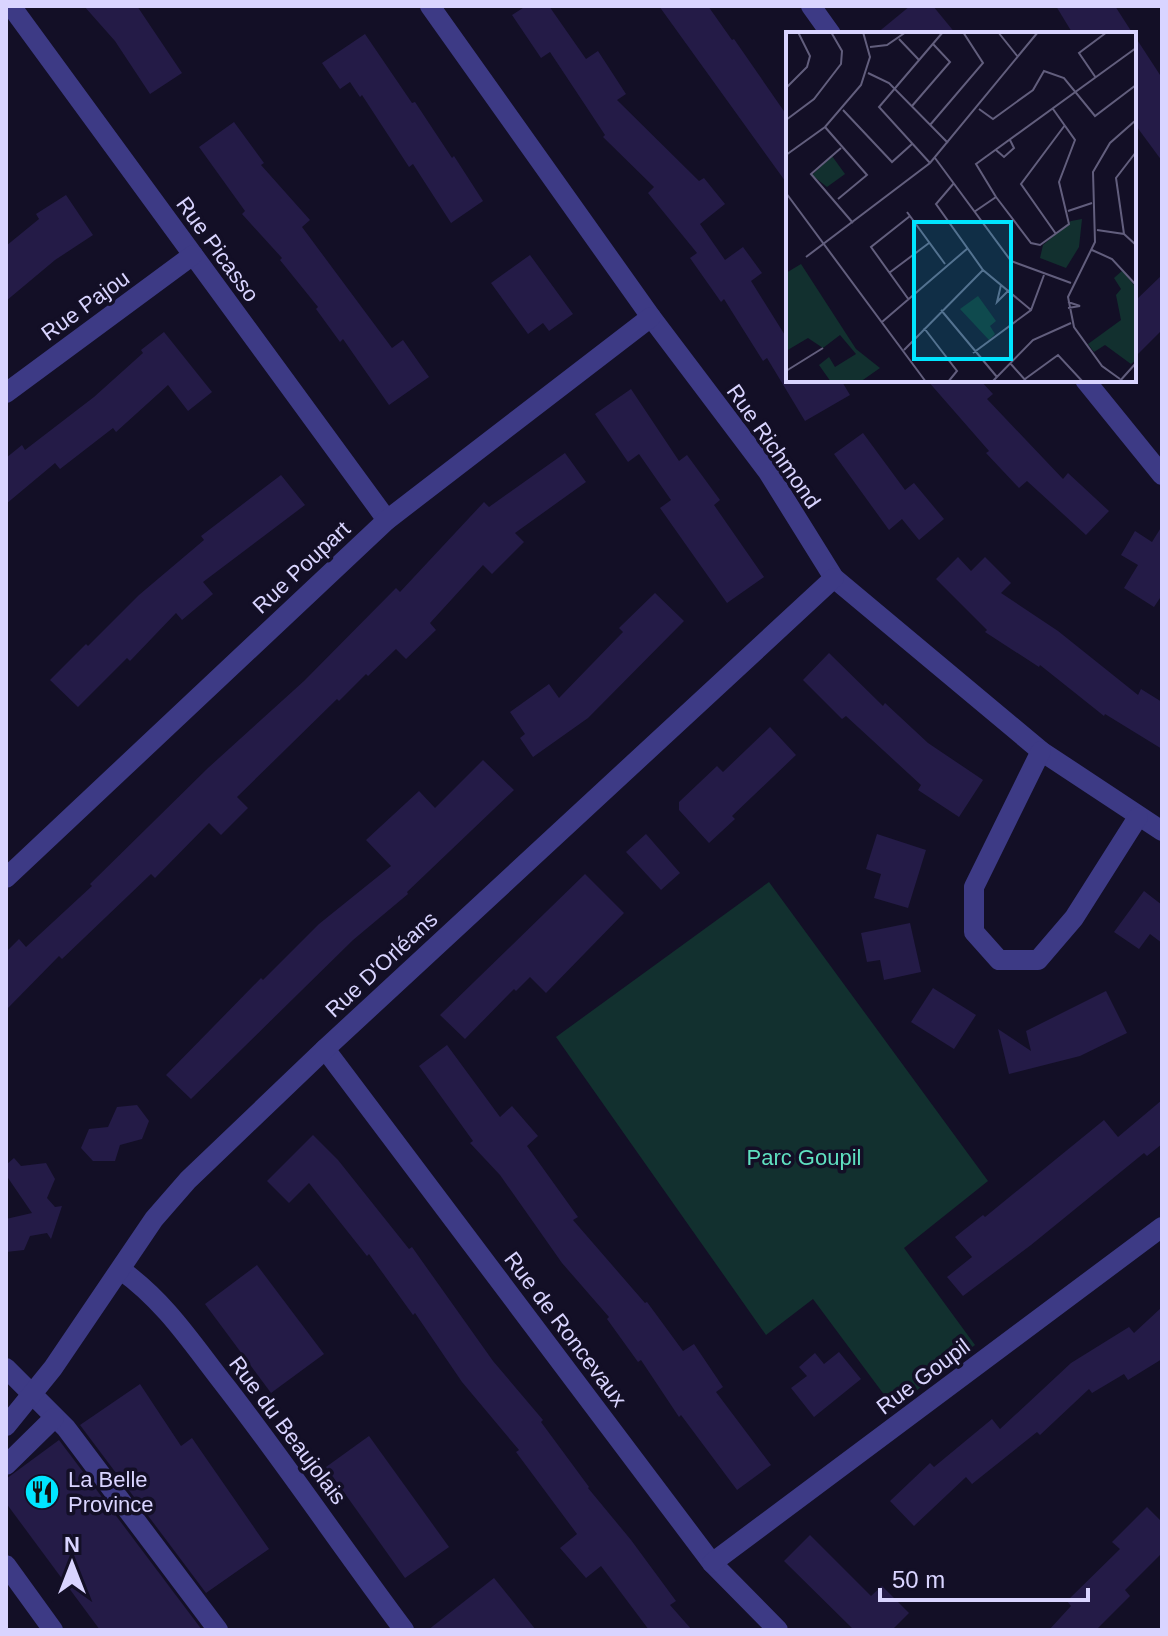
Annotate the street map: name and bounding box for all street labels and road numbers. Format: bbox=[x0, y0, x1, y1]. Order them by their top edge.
street label: Rue Picasso bbox=[171, 192, 264, 307]
street label: Rue Pajou bbox=[36, 265, 134, 346]
street label: Rue Richmond bbox=[722, 380, 826, 513]
street label: Rue Poupart bbox=[248, 516, 355, 619]
street label: Rue D'Orléans bbox=[320, 906, 442, 1022]
street label: Rue de Roncevaux bbox=[499, 1247, 632, 1412]
street label: Rue Goupil bbox=[872, 1333, 975, 1420]
street label: Rue du Beaujolais bbox=[224, 1351, 351, 1509]

